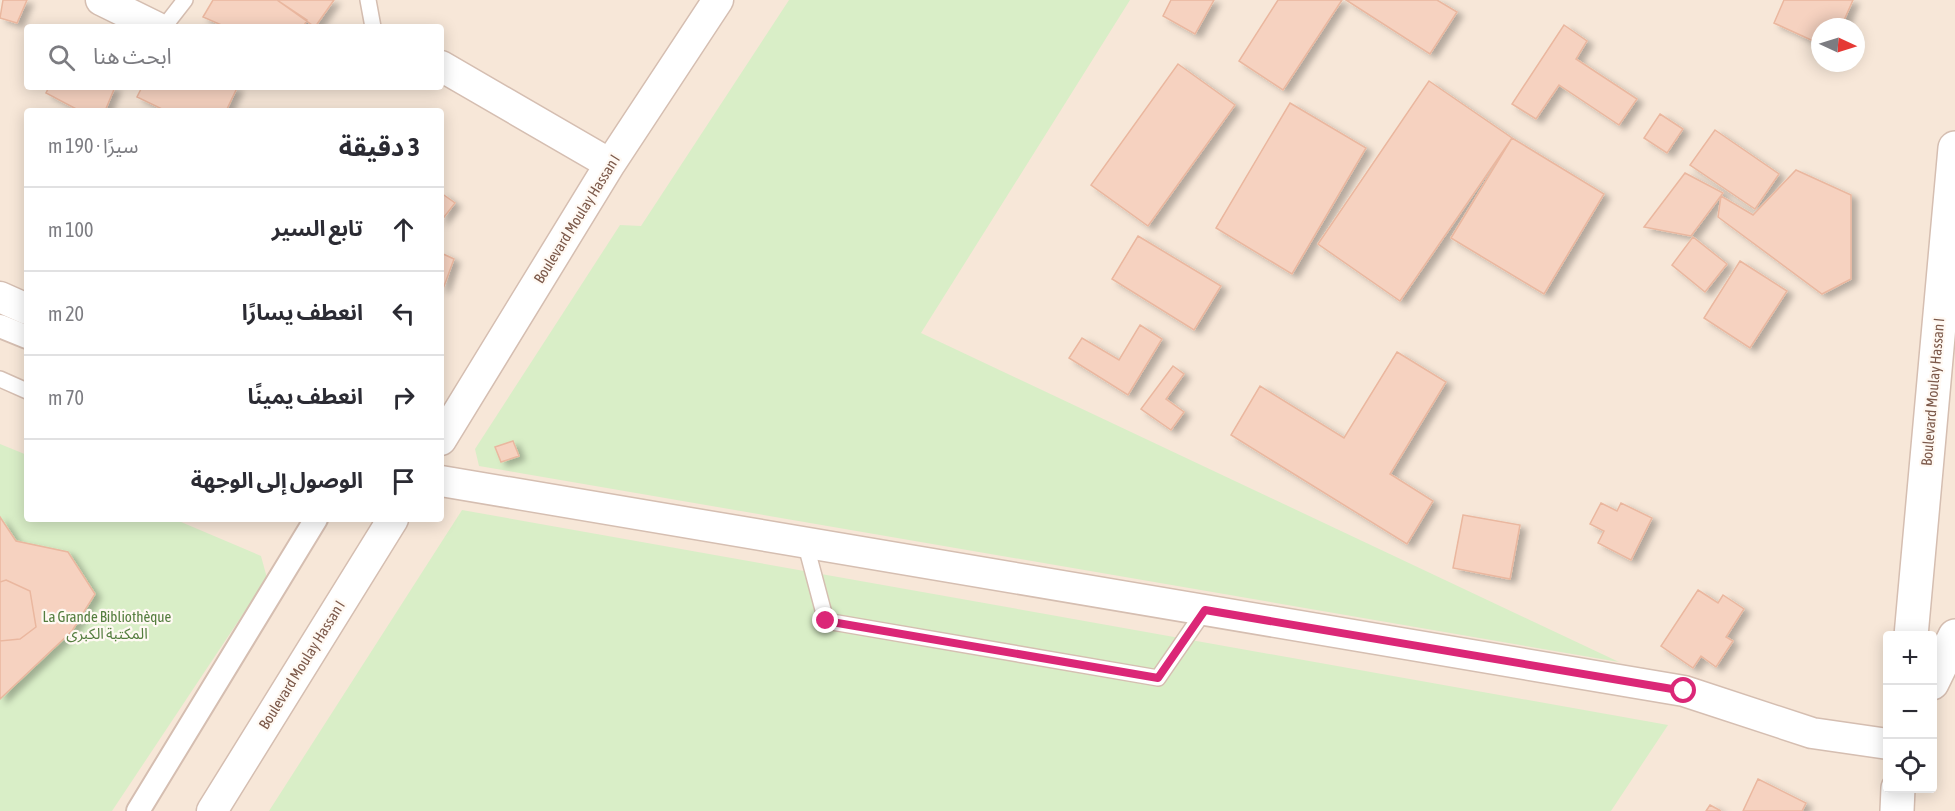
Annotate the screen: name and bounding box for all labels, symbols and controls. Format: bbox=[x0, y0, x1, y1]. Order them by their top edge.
north arrow bbox=[1811, 18, 1865, 72]
search box bbox=[24, 24, 444, 90]
icon: search bbox=[45, 41, 78, 74]
text: ابحث هنا bbox=[93, 43, 172, 69]
text: 3 دقيقة bbox=[339, 132, 420, 162]
text: سيرًا · 190 m bbox=[48, 134, 138, 157]
street label: Boulevard Moulay Hassan I bbox=[530, 151, 623, 286]
icon: ahead bbox=[387, 213, 420, 246]
text: تابع السير bbox=[272, 215, 363, 241]
text: 100 m bbox=[48, 218, 93, 241]
icon: left bbox=[387, 297, 420, 330]
text: انعطف يسارًا bbox=[242, 299, 363, 325]
text: 20 m bbox=[48, 302, 84, 325]
street label: Boulevard Moulay Hassan I bbox=[1918, 317, 1947, 467]
icon: right bbox=[387, 381, 420, 414]
text: انعطف يمينًا bbox=[247, 383, 363, 409]
text: 70 m bbox=[48, 386, 84, 409]
icon: arrive bbox=[387, 465, 420, 498]
text: الوصول إلى الوجهة bbox=[191, 467, 363, 493]
street label: Boulevard Moulay Hassan I bbox=[255, 597, 348, 732]
route end bbox=[812, 607, 838, 633]
park label: La Grande Bibliothèque المكتبة الكبرى bbox=[43, 608, 172, 643]
map controls bbox=[1883, 631, 1937, 793]
button: + bbox=[1883, 631, 1937, 685]
route start bbox=[1670, 677, 1696, 703]
button: − bbox=[1883, 685, 1937, 739]
button: locate bbox=[1883, 739, 1937, 793]

